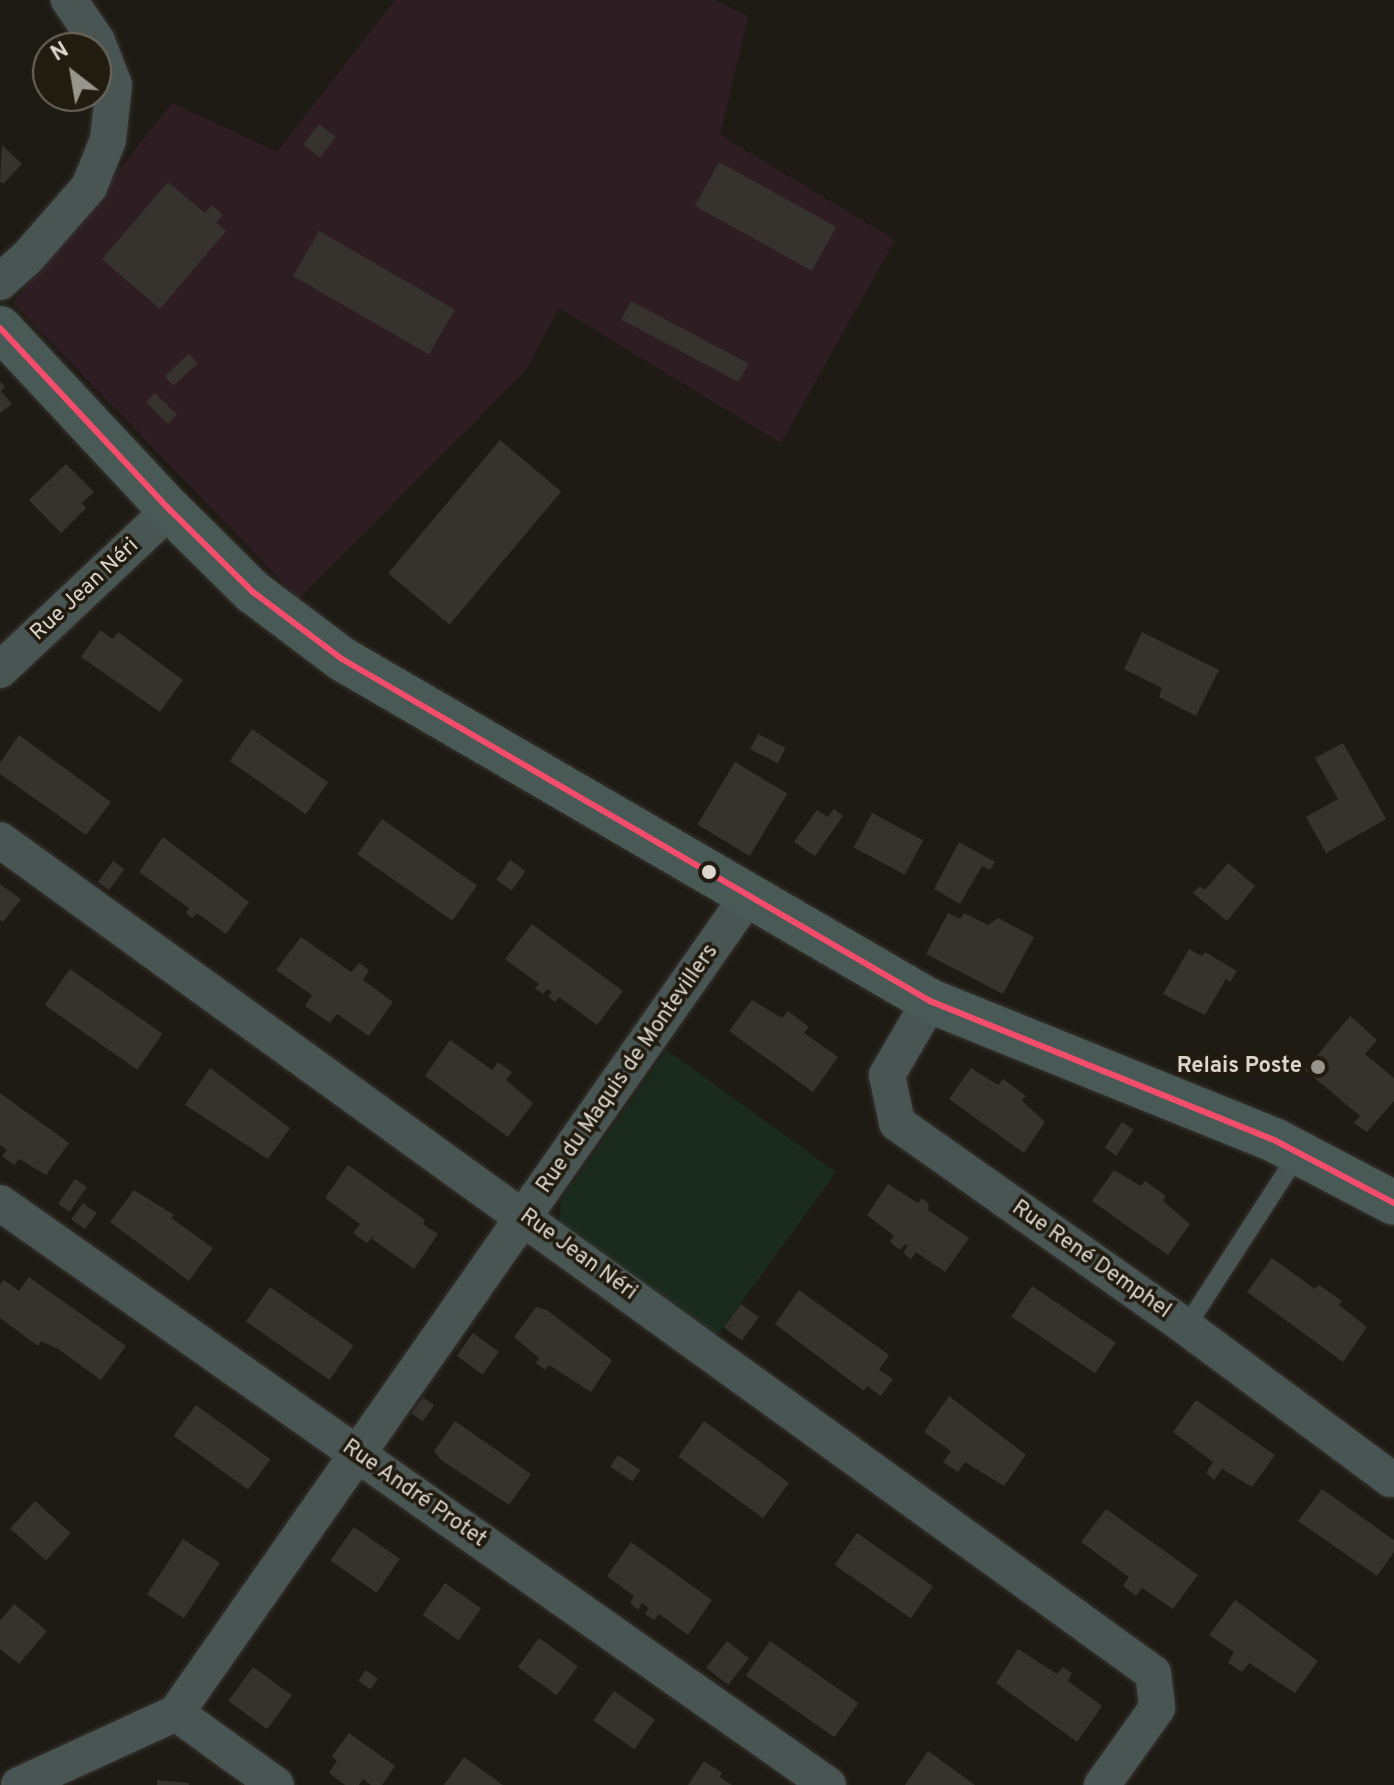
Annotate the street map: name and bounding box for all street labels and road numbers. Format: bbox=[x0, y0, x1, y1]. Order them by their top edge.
street label: Rue Jean Néri bbox=[25, 533, 145, 647]
street label: Rue du Maquis de Montevillers bbox=[532, 939, 724, 1199]
street label: Rue René Demphel bbox=[1006, 1195, 1176, 1325]
street label: Rue Jean Néri bbox=[514, 1204, 642, 1306]
street label: Rue André Protet bbox=[337, 1434, 491, 1554]

